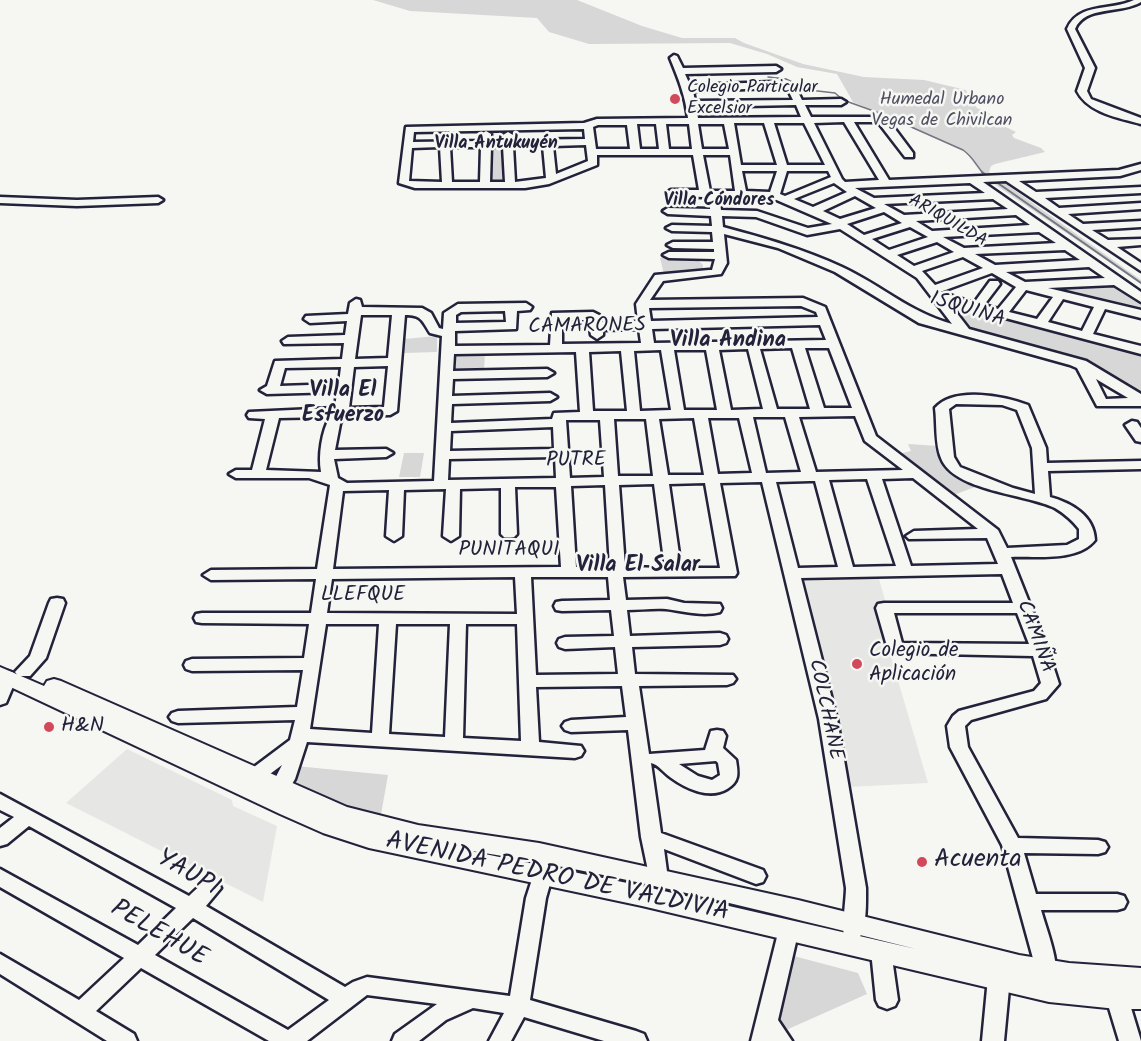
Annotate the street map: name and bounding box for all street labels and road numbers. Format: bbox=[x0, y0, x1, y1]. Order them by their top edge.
street label: ARIQUILDA bbox=[904, 191, 990, 253]
street label: ISQUINA bbox=[926, 288, 1008, 334]
street label: CAMARONES bbox=[528, 314, 646, 342]
street label: PUTRE bbox=[546, 449, 606, 475]
street label: PUNITAQUI bbox=[458, 538, 560, 564]
street label: LLEFQUE bbox=[321, 583, 405, 609]
street label: CAMIÑA bbox=[1009, 597, 1059, 677]
street label: COLCHANE bbox=[801, 657, 847, 763]
street label: AVENIDA PEDRO DE VALDIVIA bbox=[383, 827, 731, 931]
street label: YAUPI bbox=[150, 844, 224, 906]
street label: PELEHUE bbox=[104, 895, 212, 975]

